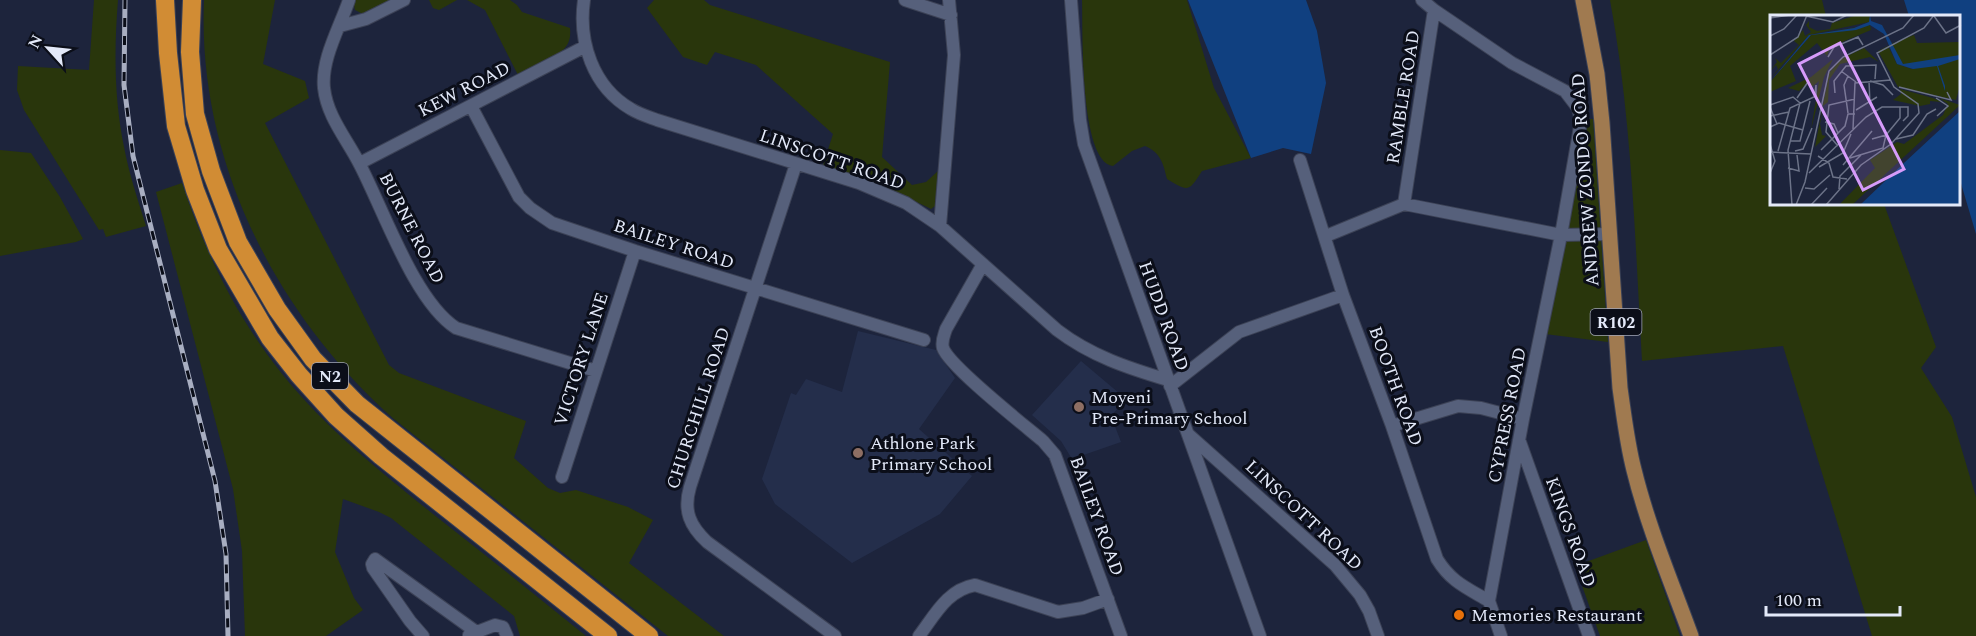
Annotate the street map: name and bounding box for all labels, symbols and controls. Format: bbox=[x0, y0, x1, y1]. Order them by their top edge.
inset map bbox=[1770, 15, 1961, 206]
north arrow bbox=[18, 18, 78, 78]
street label: RAMBLE ROAD bbox=[1380, 28, 1427, 166]
text: N bbox=[22, 30, 49, 53]
street label: KEW ROAD bbox=[413, 55, 515, 124]
street label: ANDREW ZONDO ROAD bbox=[1565, 72, 1606, 288]
street label: LINSCOTT ROAD bbox=[756, 122, 908, 197]
street label: BURNE ROAD bbox=[372, 168, 451, 289]
street label: BAILEY ROAD bbox=[610, 212, 738, 277]
street label: HUDD ROAD bbox=[1131, 258, 1196, 375]
street label: VICTORY LANE bbox=[547, 289, 616, 429]
road number: R102 bbox=[1590, 309, 1642, 335]
street label: BOOTH ROAD bbox=[1361, 323, 1430, 450]
street label: CHURCHILL ROAD bbox=[659, 324, 737, 493]
street label: CYPRESS ROAD bbox=[1481, 345, 1534, 485]
road number: N2 bbox=[312, 363, 348, 389]
place label: Moyeni Pre-Primary School bbox=[1091, 384, 1248, 432]
marker: Moyeni Pre-Primary School bbox=[1072, 400, 1086, 414]
place label: Athlone Park Primary School bbox=[870, 430, 992, 478]
marker: Athlone Park Primary School bbox=[851, 446, 865, 460]
street label: BAILEY ROAD bbox=[1062, 453, 1131, 580]
street label: LINSCOTT ROAD bbox=[1239, 454, 1368, 577]
street label: KINGS ROAD bbox=[1538, 473, 1603, 591]
scale bar bbox=[1766, 579, 1900, 617]
text: 100 m bbox=[1775, 587, 1822, 614]
place label: Memories Restaurant bbox=[1471, 602, 1642, 629]
marker: Memories Restaurant bbox=[1452, 608, 1466, 622]

